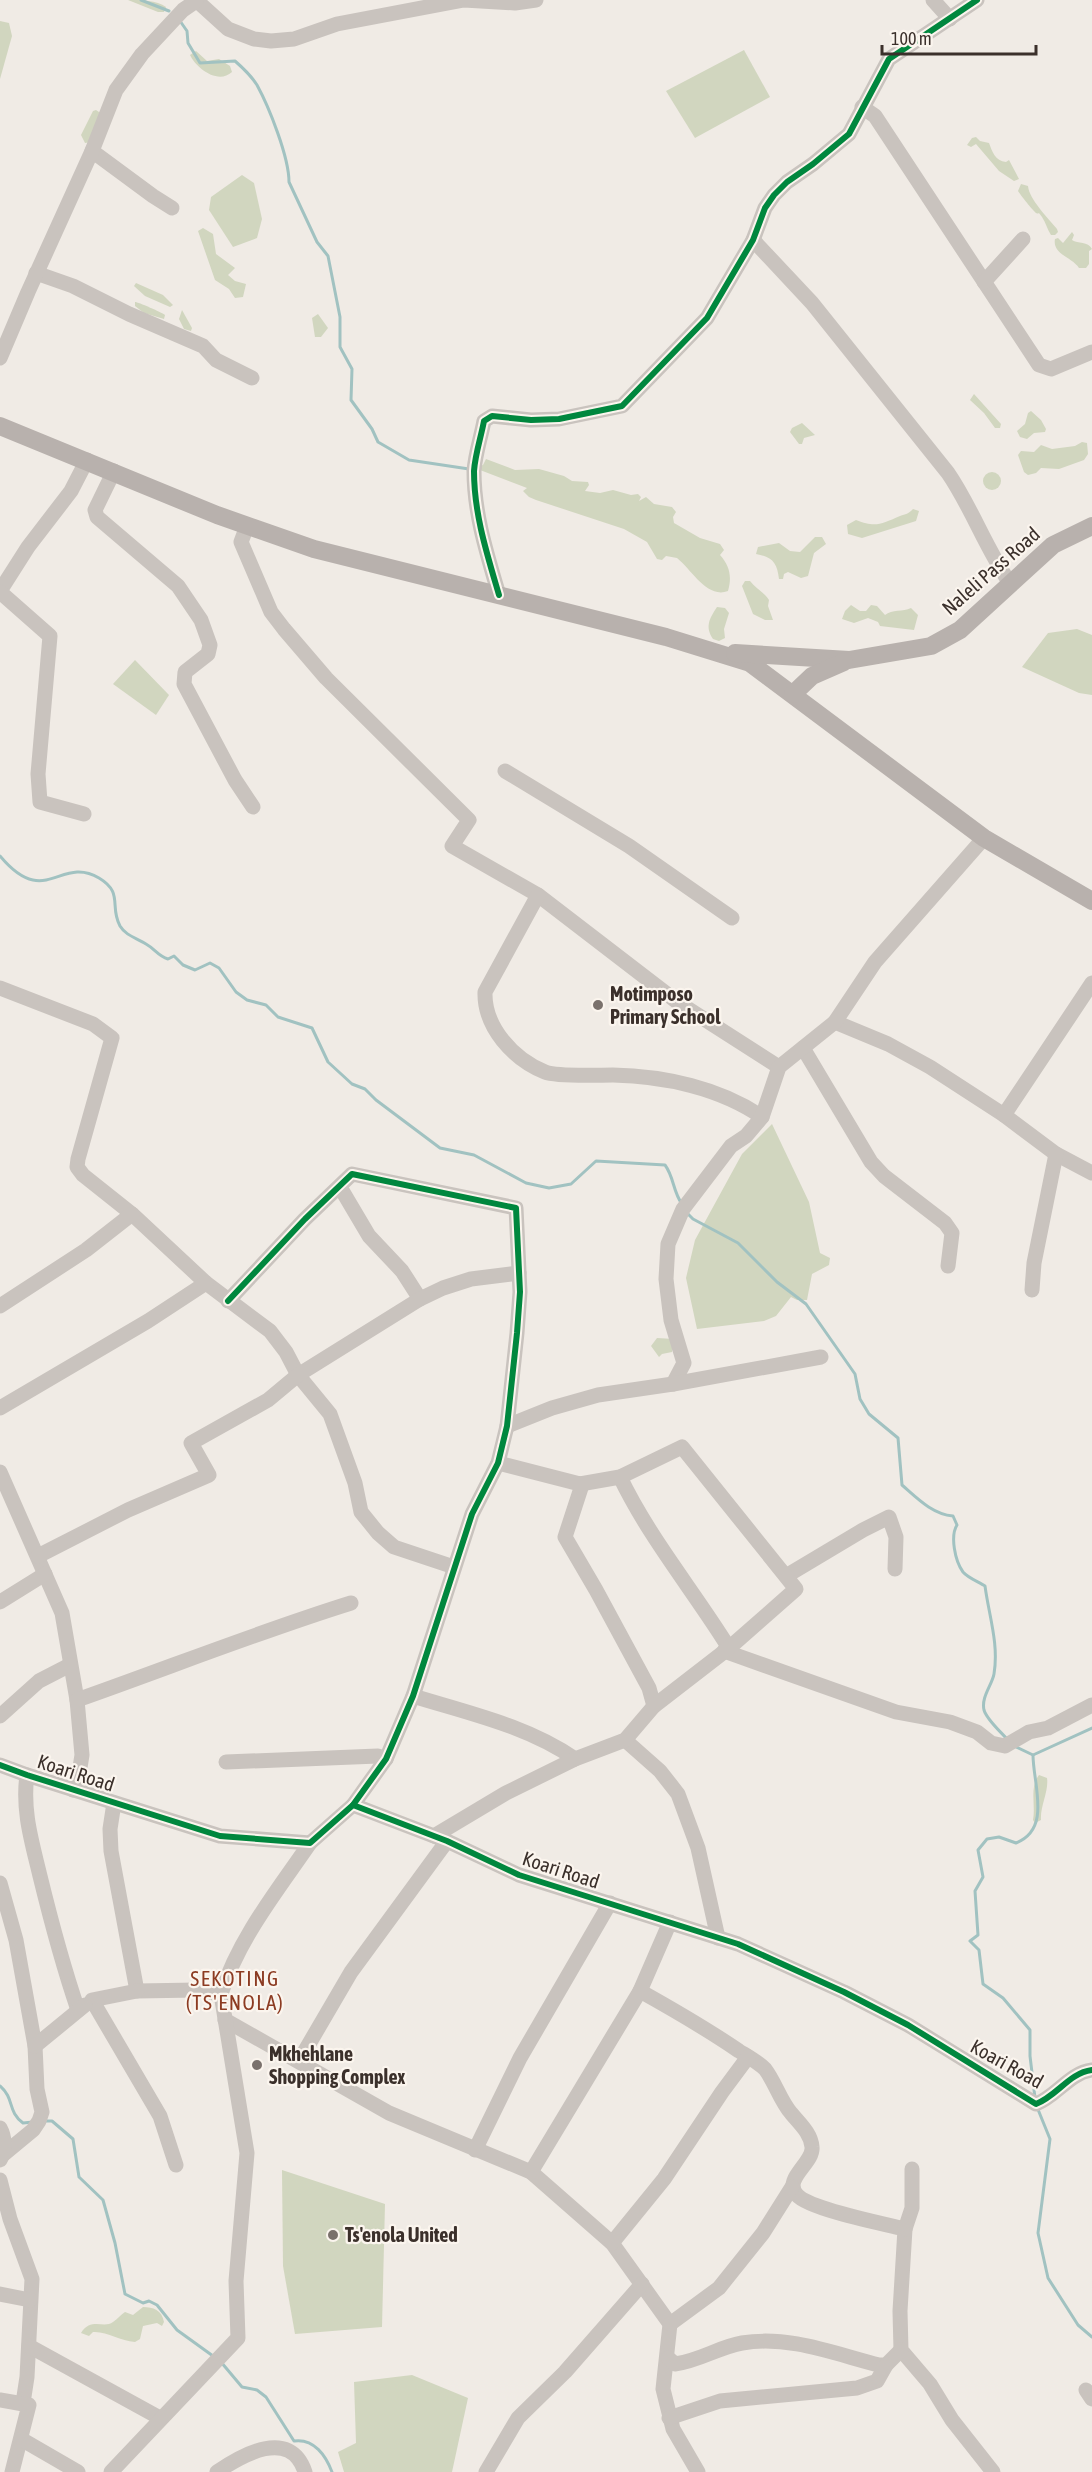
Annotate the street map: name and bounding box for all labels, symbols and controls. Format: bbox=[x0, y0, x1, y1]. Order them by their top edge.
scale bar bbox=[882, 18, 1036, 56]
text: 100 m bbox=[891, 28, 932, 49]
street label: Naleli Pass Road bbox=[937, 522, 1044, 619]
place label: Motimposo Primary School bbox=[610, 982, 721, 1028]
marker: Motimposo Primary School bbox=[591, 998, 605, 1012]
street label: Koari Road bbox=[35, 1749, 118, 1796]
street label: Koari Road bbox=[520, 1846, 603, 1893]
district label: SEKOTING (TS'ENOLA) bbox=[186, 1966, 284, 2014]
street label: Koari Road bbox=[967, 2034, 1048, 2093]
place label: Mkhehlane Shopping Complex bbox=[269, 2042, 405, 2088]
marker: Mkhehlane Shopping Complex bbox=[250, 2058, 264, 2072]
place label: Ts'enola United bbox=[345, 2223, 458, 2246]
marker: Ts'enola United bbox=[326, 2228, 340, 2242]

